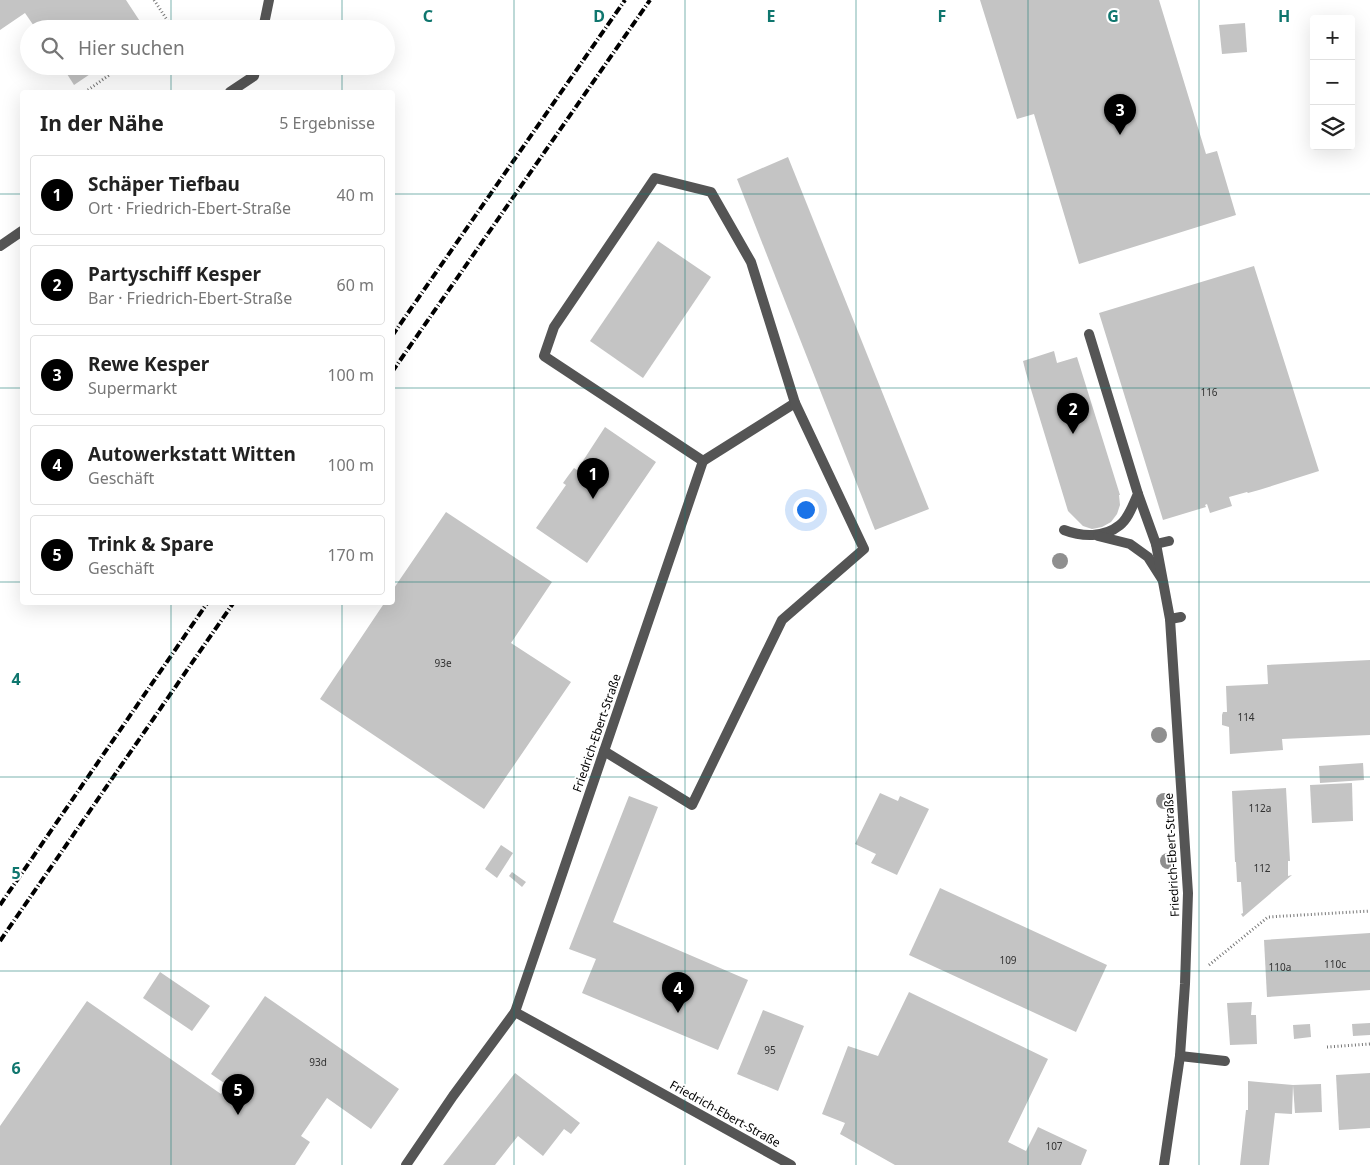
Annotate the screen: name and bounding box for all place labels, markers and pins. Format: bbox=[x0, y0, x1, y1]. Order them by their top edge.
pin: 3 bbox=[1104, 94, 1136, 135]
pin: 2 bbox=[1057, 393, 1089, 434]
pin: 1 bbox=[577, 458, 609, 499]
pin: 4 bbox=[662, 972, 694, 1013]
pin: 5 bbox=[222, 1074, 254, 1115]

